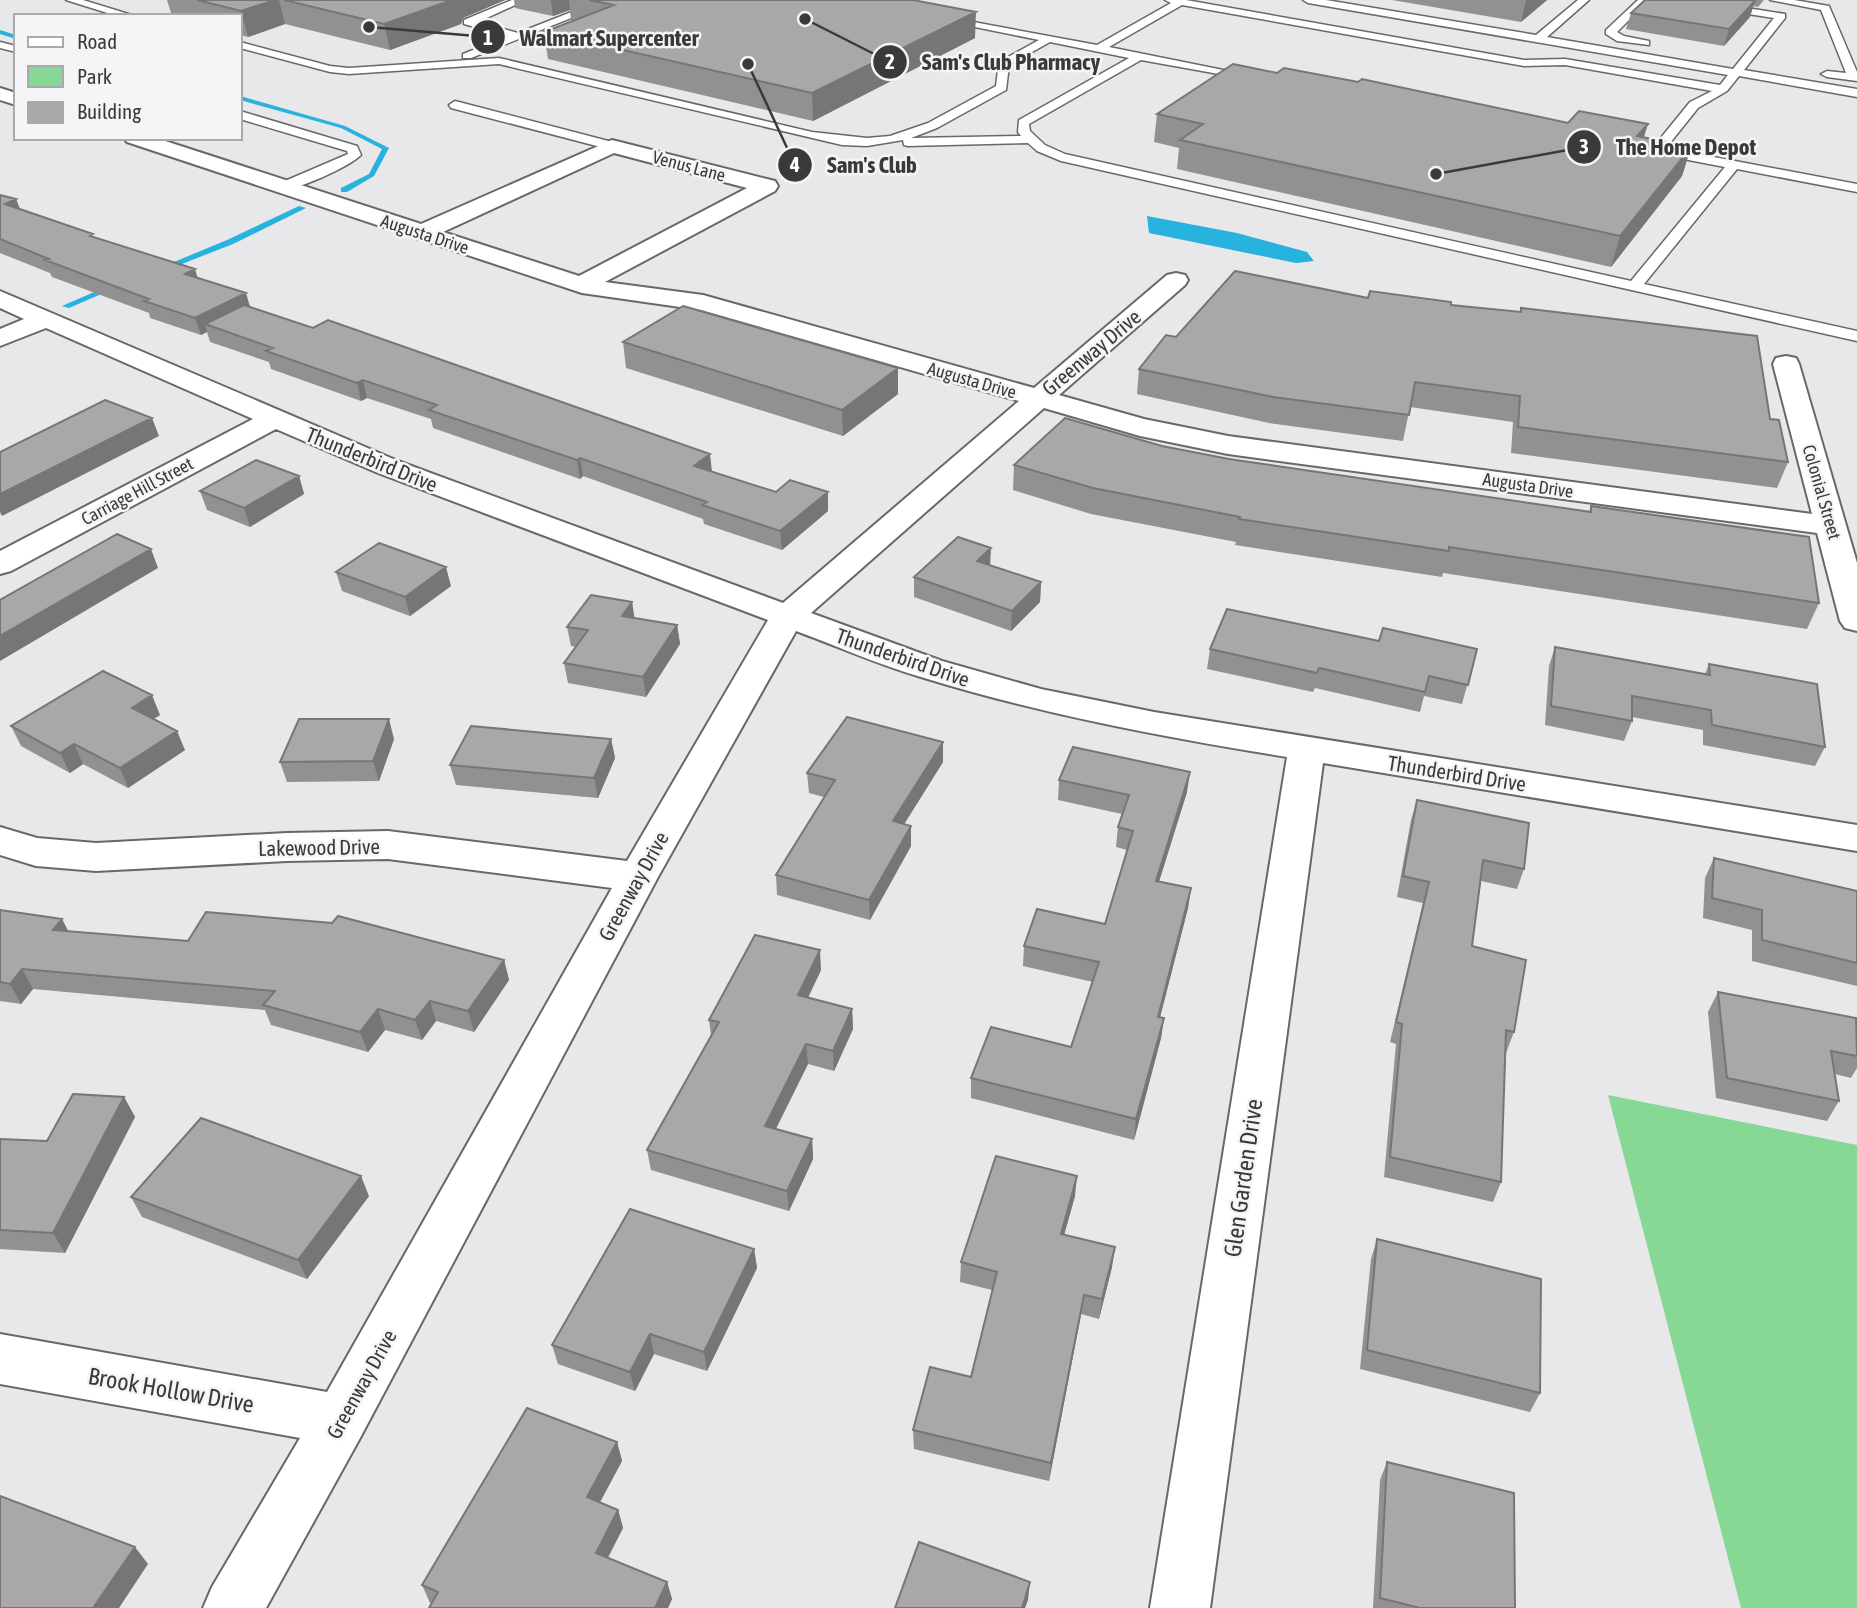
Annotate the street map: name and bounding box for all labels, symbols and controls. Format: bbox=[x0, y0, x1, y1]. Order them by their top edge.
legend bbox=[14, 14, 242, 140]
callout: Walmart Supercenter bbox=[471, 15, 713, 59]
text: 1 bbox=[483, 25, 493, 49]
text: Walmart Supercenter bbox=[519, 25, 700, 51]
text: Road bbox=[77, 29, 117, 53]
callout: Sam's Club Pharmacy bbox=[873, 40, 1114, 84]
text: 2 bbox=[885, 49, 895, 73]
text: Sam's Club Pharmacy bbox=[922, 49, 1101, 75]
text: Park bbox=[77, 64, 112, 88]
text: Building bbox=[77, 99, 141, 123]
callout: The Home Depot bbox=[1566, 125, 1770, 169]
text: 3 bbox=[1579, 134, 1589, 158]
text: The Home Depot bbox=[1616, 134, 1757, 160]
callout: Sam's Club bbox=[778, 143, 931, 187]
street label: Venus Lane bbox=[650, 146, 728, 186]
text: 4 bbox=[789, 152, 800, 176]
text: Sam's Club bbox=[827, 152, 917, 178]
street label: Augusta Drive bbox=[378, 210, 472, 258]
street label: Greenway Drive bbox=[1037, 304, 1145, 400]
street label: Augusta Drive bbox=[925, 357, 1019, 403]
street label: Thunderbird Drive bbox=[303, 422, 441, 496]
street label: Colonial Street bbox=[1798, 442, 1846, 542]
street label: Carriage Hill Street bbox=[77, 453, 197, 529]
street label: Augusta Drive bbox=[1481, 468, 1575, 502]
street label: Thunderbird Drive bbox=[833, 623, 973, 691]
street label: Thunderbird Drive bbox=[1386, 750, 1528, 796]
street label: Greenway Drive bbox=[593, 827, 673, 945]
street label: Lakewood Drive bbox=[258, 834, 380, 860]
street label: Glen Garden Drive bbox=[1219, 1097, 1267, 1259]
street label: Greenway Drive bbox=[321, 1325, 401, 1443]
street label: Brook Hollow Drive bbox=[86, 1362, 256, 1418]

